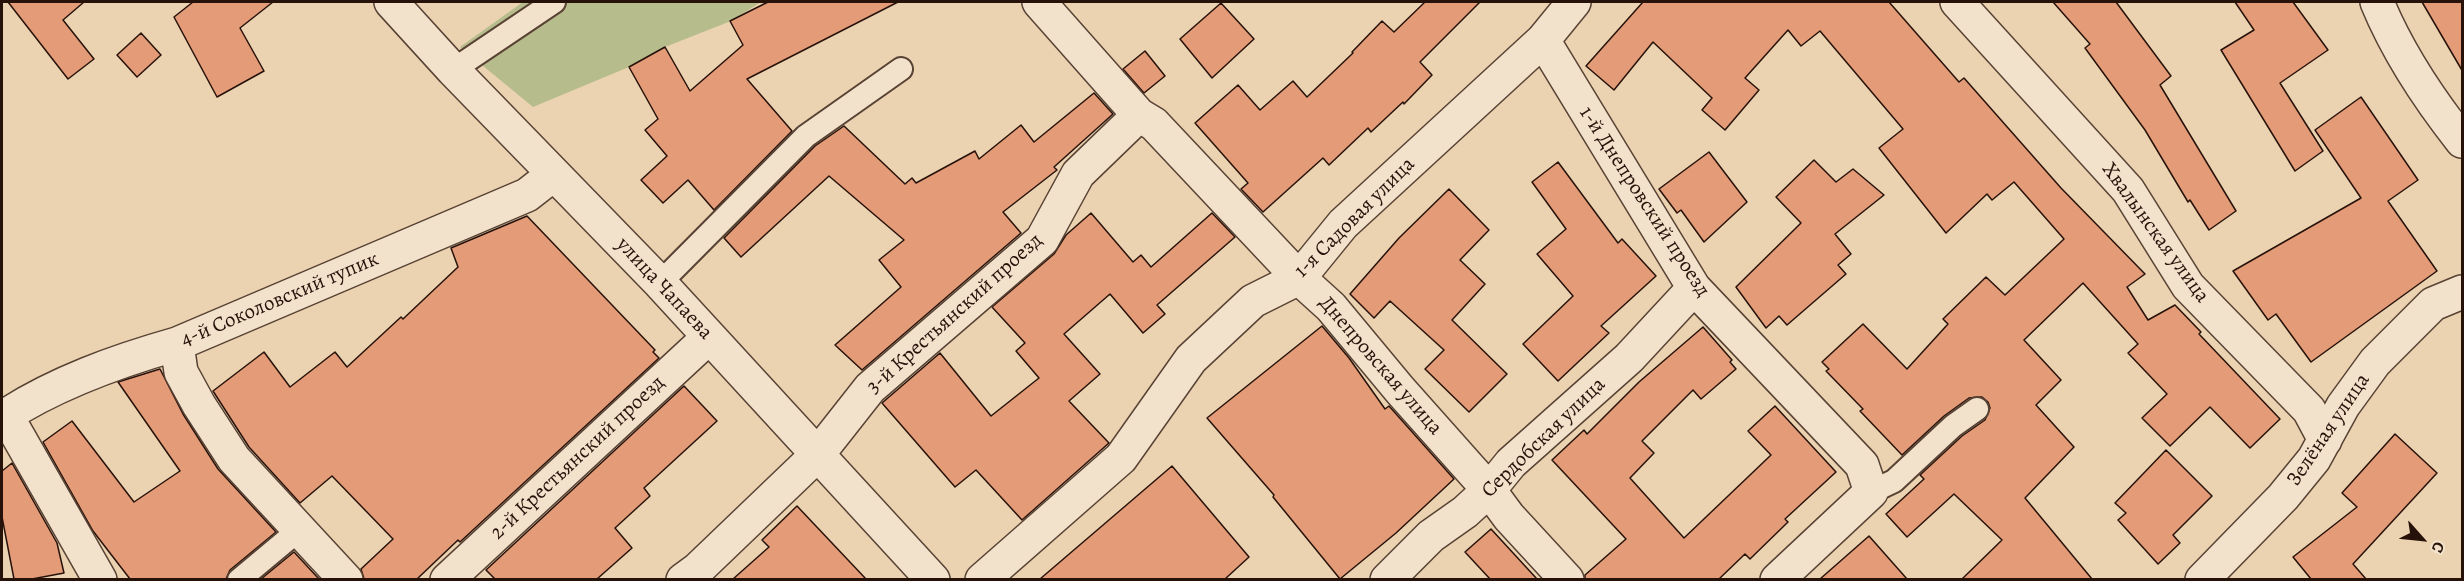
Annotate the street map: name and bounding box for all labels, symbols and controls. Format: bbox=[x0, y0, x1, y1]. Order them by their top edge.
street label: 1-й Днепровский проезд bbox=[1573, 102, 1715, 302]
street label: 1-я Садовая улица bbox=[1289, 152, 1421, 284]
street label: Хвалынская улица bbox=[2096, 158, 2214, 308]
street label: 3-й Крестьянский проезд bbox=[862, 228, 1048, 400]
street label: улица Чапаева bbox=[610, 233, 718, 345]
street label: 4-й Соколовский тупик bbox=[177, 247, 383, 353]
street label: Днепровская улица bbox=[1313, 291, 1447, 441]
street label: Зелёная улица bbox=[2282, 369, 2376, 491]
street label: 2-й Крестьянский проезд bbox=[486, 371, 670, 545]
street label: Сердобская улица bbox=[1477, 373, 1611, 503]
north arrow bbox=[2392, 509, 2452, 569]
text: С bbox=[2426, 538, 2450, 557]

